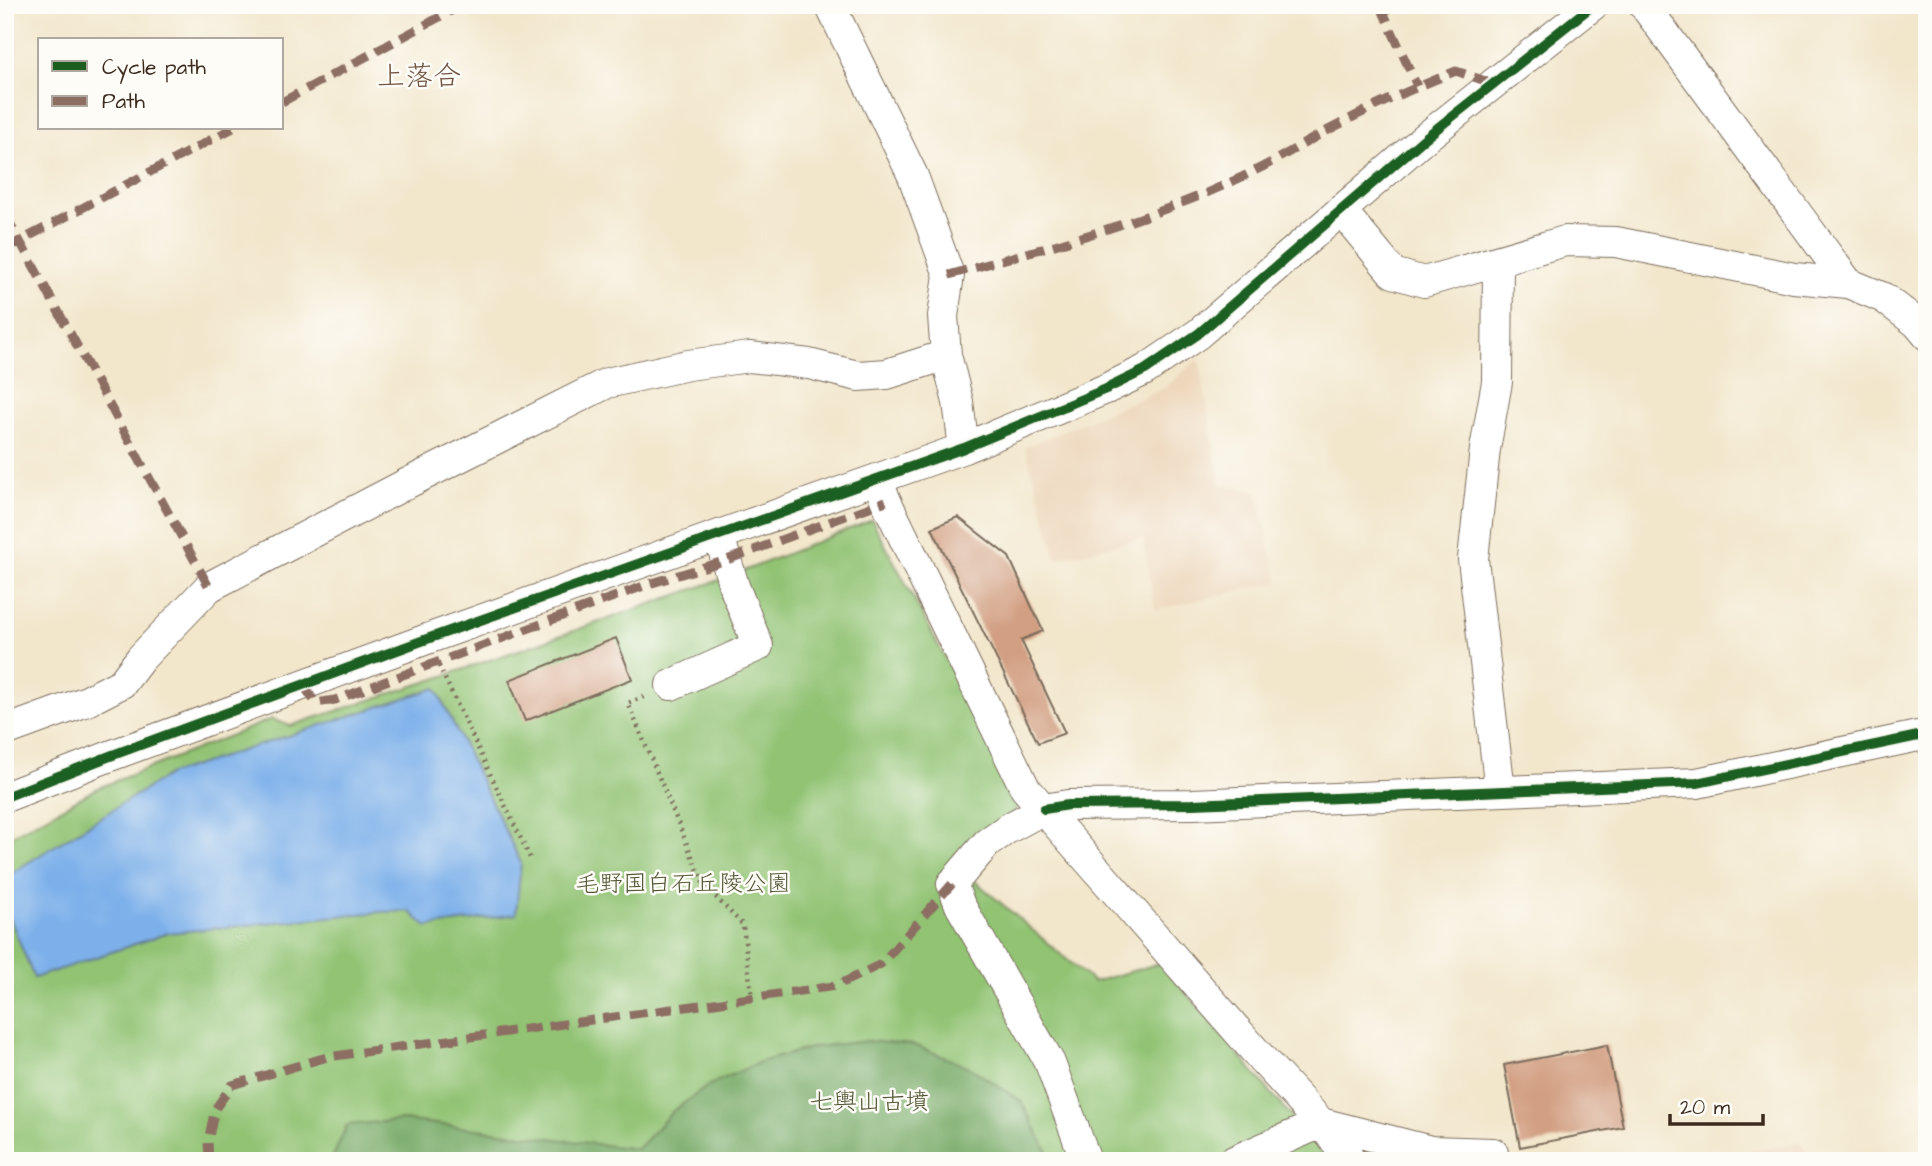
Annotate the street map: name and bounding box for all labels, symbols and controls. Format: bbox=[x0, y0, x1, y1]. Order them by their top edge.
legend bbox=[38, 38, 284, 130]
text: Cycle path bbox=[102, 53, 207, 84]
district label: 上落合 bbox=[377, 57, 461, 96]
text: Path bbox=[102, 87, 146, 116]
park label: 毛野国白石丘陵公園 bbox=[575, 867, 791, 901]
scale bar bbox=[1670, 1082, 1762, 1126]
park label: 七輿山古墳 bbox=[809, 1085, 929, 1119]
text: 20 m bbox=[1680, 1093, 1731, 1122]

